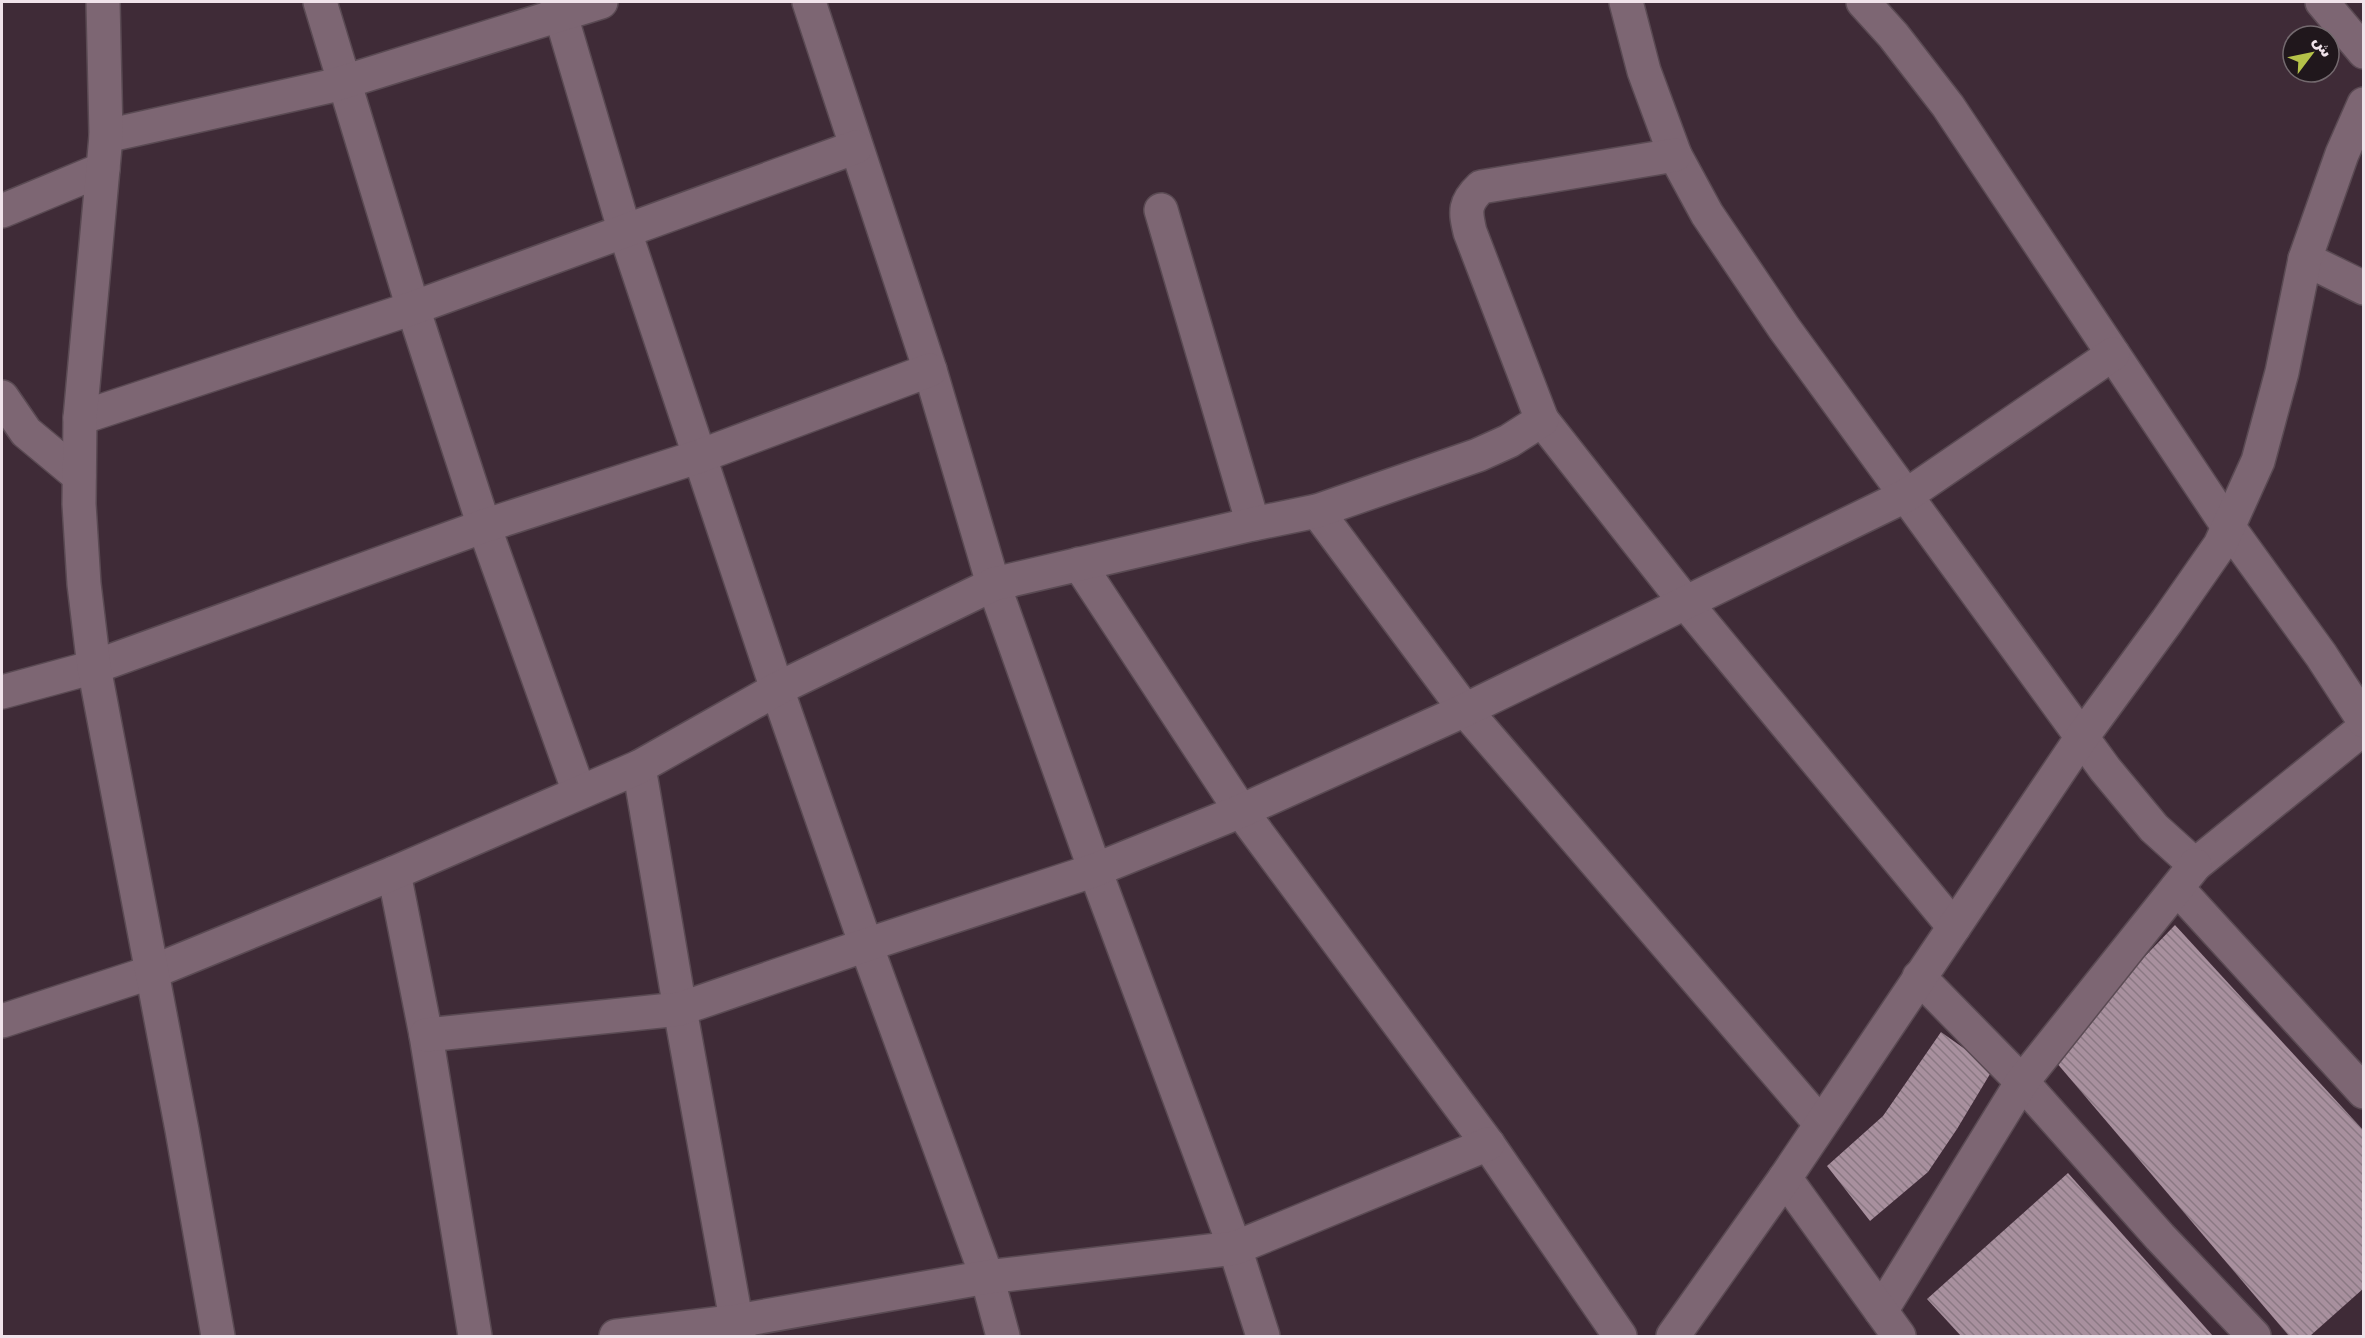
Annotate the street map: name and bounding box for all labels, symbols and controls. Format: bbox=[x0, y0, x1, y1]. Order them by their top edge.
north arrow bbox=[2281, 24, 2341, 84]
text: ش bbox=[2309, 32, 2337, 61]

